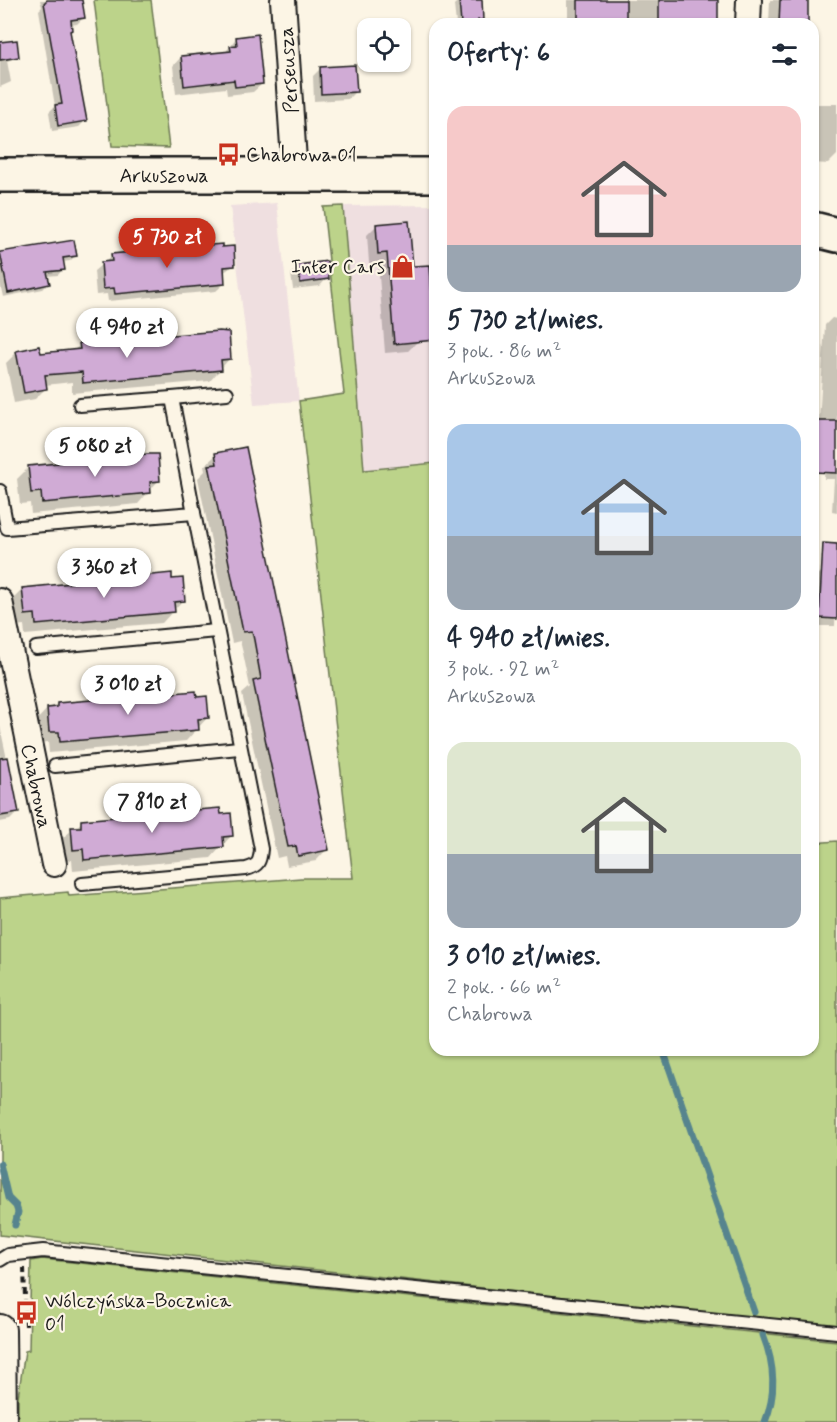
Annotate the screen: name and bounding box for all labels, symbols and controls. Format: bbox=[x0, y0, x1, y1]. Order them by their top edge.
map controls bbox=[357, 18, 411, 72]
button: locate bbox=[357, 18, 411, 72]
street label: Perseusza bbox=[273, 26, 306, 114]
text: Oferty: 6 bbox=[447, 37, 550, 71]
icon: filters bbox=[768, 38, 801, 71]
bus stop icon: Chabrowa 01 bbox=[215, 141, 241, 167]
place label: Chabrowa 01 bbox=[246, 142, 357, 169]
icon: home bbox=[570, 145, 678, 253]
street label: Arkuszowa bbox=[120, 163, 208, 190]
pin: 5 730 zł bbox=[105, 218, 229, 269]
text: 5 730 zł bbox=[133, 224, 201, 251]
shop icon: Inter Cars bbox=[390, 253, 416, 279]
place label: Inter Cars bbox=[291, 254, 385, 281]
text: 5 730 zł/mies. bbox=[447, 304, 603, 338]
pin: 4 940 zł bbox=[65, 308, 189, 359]
text: 4 940 zł bbox=[90, 314, 164, 341]
text: 3 pok. · 86 m² bbox=[447, 338, 561, 365]
text: Arkuszowa bbox=[447, 365, 536, 392]
pin: 5 080 zł bbox=[33, 427, 157, 478]
text: 5 080 zł bbox=[59, 433, 131, 460]
icon: home bbox=[570, 463, 678, 571]
pin: 3 360 zł bbox=[42, 548, 166, 599]
text: 3 360 zł bbox=[71, 554, 137, 581]
text: 4 940 zł/mies. bbox=[447, 622, 610, 656]
text: 3 pok. · 92 m² bbox=[447, 656, 559, 683]
pin: 3 010 zł bbox=[66, 665, 190, 716]
text: 3 010 zł bbox=[95, 671, 161, 698]
text: Arkuszowa bbox=[447, 683, 536, 710]
street label: Chabrowa bbox=[13, 742, 58, 831]
icon: home bbox=[570, 781, 678, 889]
pin: 7 810 zł bbox=[90, 783, 214, 834]
text: 7 810 zł bbox=[117, 789, 187, 816]
text: 3 010 zł/mies. bbox=[447, 940, 601, 974]
text: 2 pok. · 66 m² bbox=[447, 974, 561, 1001]
text: Chabrowa bbox=[447, 1001, 533, 1028]
place label: Wólczyńska-Bocznica 01 bbox=[45, 1288, 232, 1338]
bus stop icon: Wólczyńska-Bocznica 01 bbox=[14, 1299, 40, 1325]

